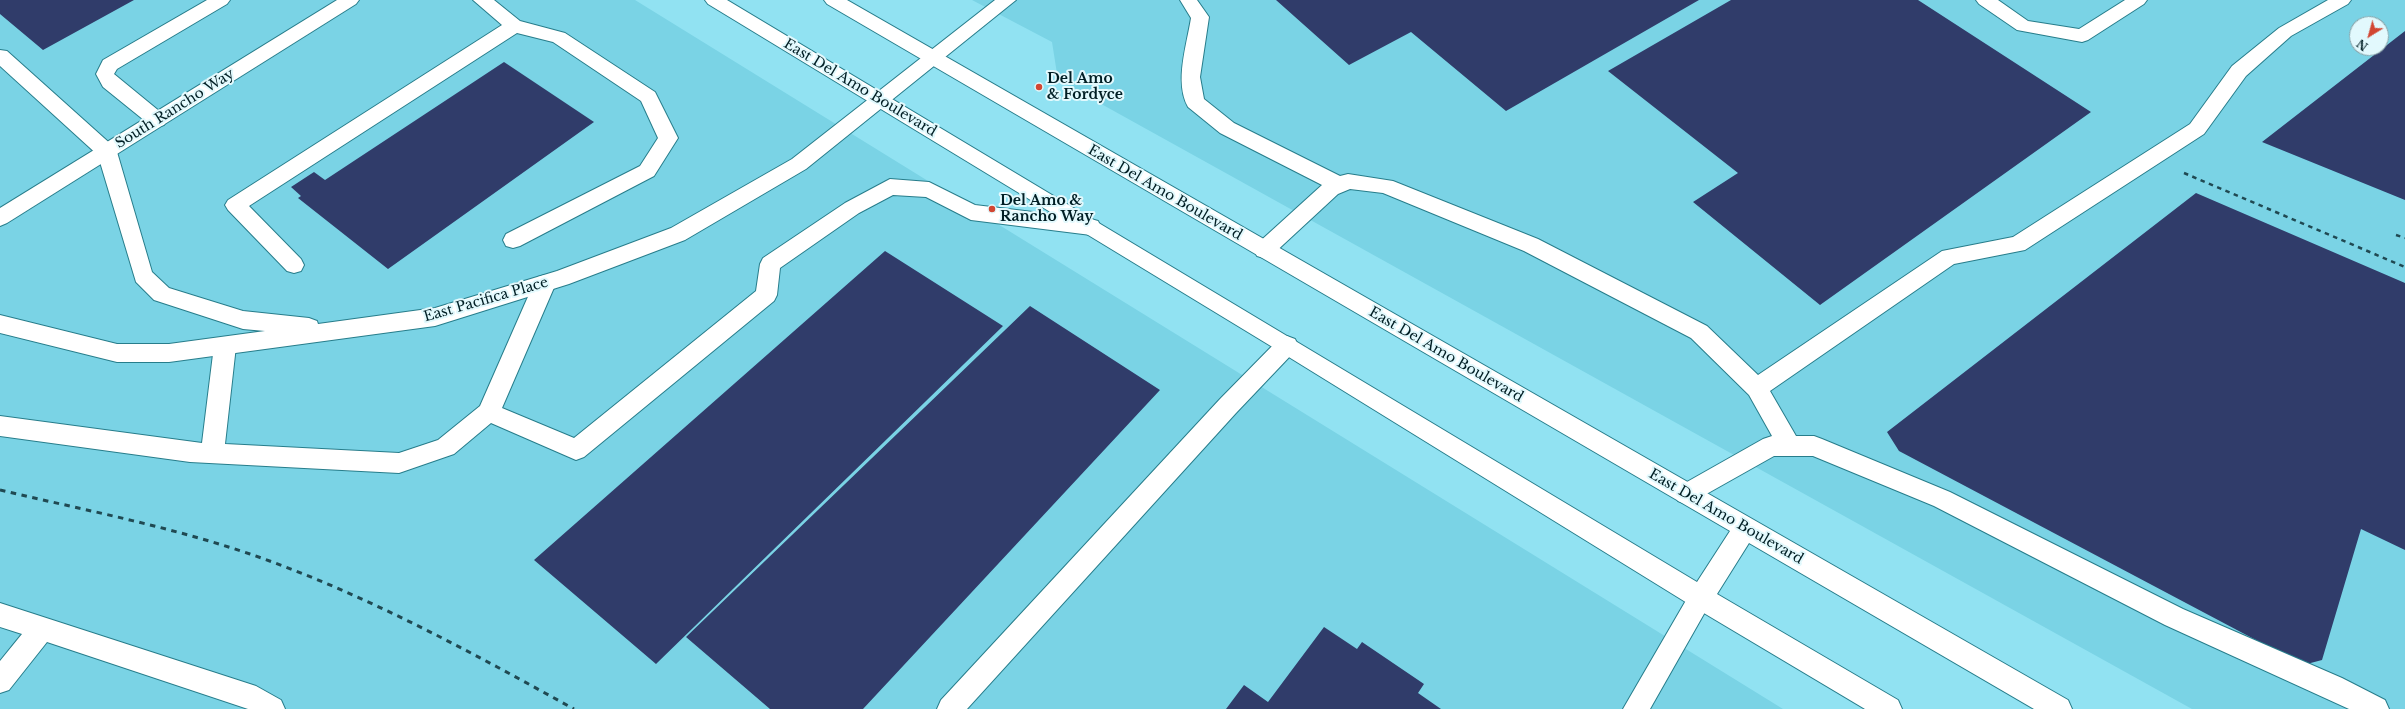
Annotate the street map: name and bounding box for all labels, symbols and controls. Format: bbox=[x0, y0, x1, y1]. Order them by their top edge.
north arrow bbox=[2349, 16, 2389, 56]
street label: East Del Amo Boulevard bbox=[781, 36, 939, 140]
text: N bbox=[2354, 36, 2371, 53]
street label: South Rancho Way bbox=[113, 66, 237, 152]
place label: Del Amo & Fordyce bbox=[1047, 71, 1123, 104]
marker: Del Amo & Fordyce bbox=[1034, 82, 1044, 92]
street label: East Del Amo Boulevard bbox=[1085, 142, 1245, 244]
place label: Del Amo & Rancho Way bbox=[1000, 193, 1093, 226]
marker: Del Amo & Rancho Way bbox=[987, 204, 997, 214]
street label: East Pacifica Place bbox=[422, 274, 550, 326]
street label: East Del Amo Boulevard bbox=[1366, 304, 1526, 406]
street label: East Del Amo Boulevard bbox=[1646, 466, 1806, 568]

